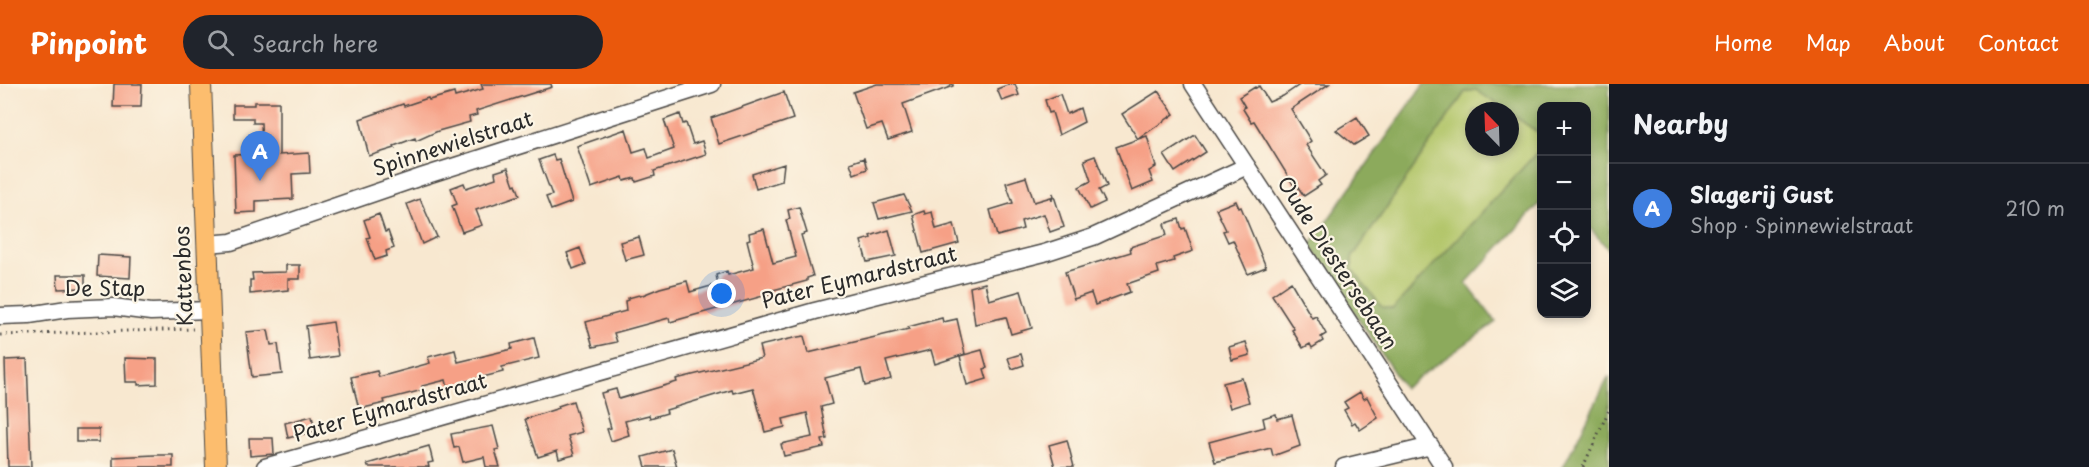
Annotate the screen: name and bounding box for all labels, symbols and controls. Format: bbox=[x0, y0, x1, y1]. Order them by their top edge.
search box bbox=[183, 15, 603, 69]
text: Pinpoint bbox=[30, 21, 147, 64]
icon: search bbox=[204, 26, 237, 59]
text: Search here bbox=[252, 26, 378, 59]
text: Home bbox=[1714, 26, 1773, 58]
text: Map bbox=[1806, 26, 1851, 58]
text: About bbox=[1884, 26, 1945, 58]
text: Contact bbox=[1978, 26, 2059, 58]
street label: Spinnewielstraat bbox=[368, 101, 537, 183]
north arrow bbox=[1465, 102, 1519, 156]
map controls bbox=[1537, 102, 1591, 318]
button: + bbox=[1537, 102, 1591, 156]
text: Nearby bbox=[1633, 104, 1728, 143]
pin: A bbox=[240, 132, 280, 181]
button: − bbox=[1537, 156, 1591, 210]
street label: Oude Diestersebaan bbox=[1270, 169, 1407, 355]
text: Slagerij Gust bbox=[1690, 177, 1834, 210]
text: A bbox=[1645, 193, 1660, 223]
text: 210 m bbox=[2006, 193, 2065, 223]
button: locate bbox=[1537, 210, 1591, 264]
text: Shop · Spinnewielstraat bbox=[1690, 210, 1913, 240]
street label: Kattenbos bbox=[164, 225, 200, 327]
street label: Pater Eymardstraat bbox=[757, 236, 960, 316]
button: layers bbox=[1537, 264, 1591, 318]
street label: De Stap bbox=[65, 271, 145, 303]
your location bbox=[707, 279, 736, 308]
street label: Pater Eymardstraat bbox=[289, 363, 490, 449]

